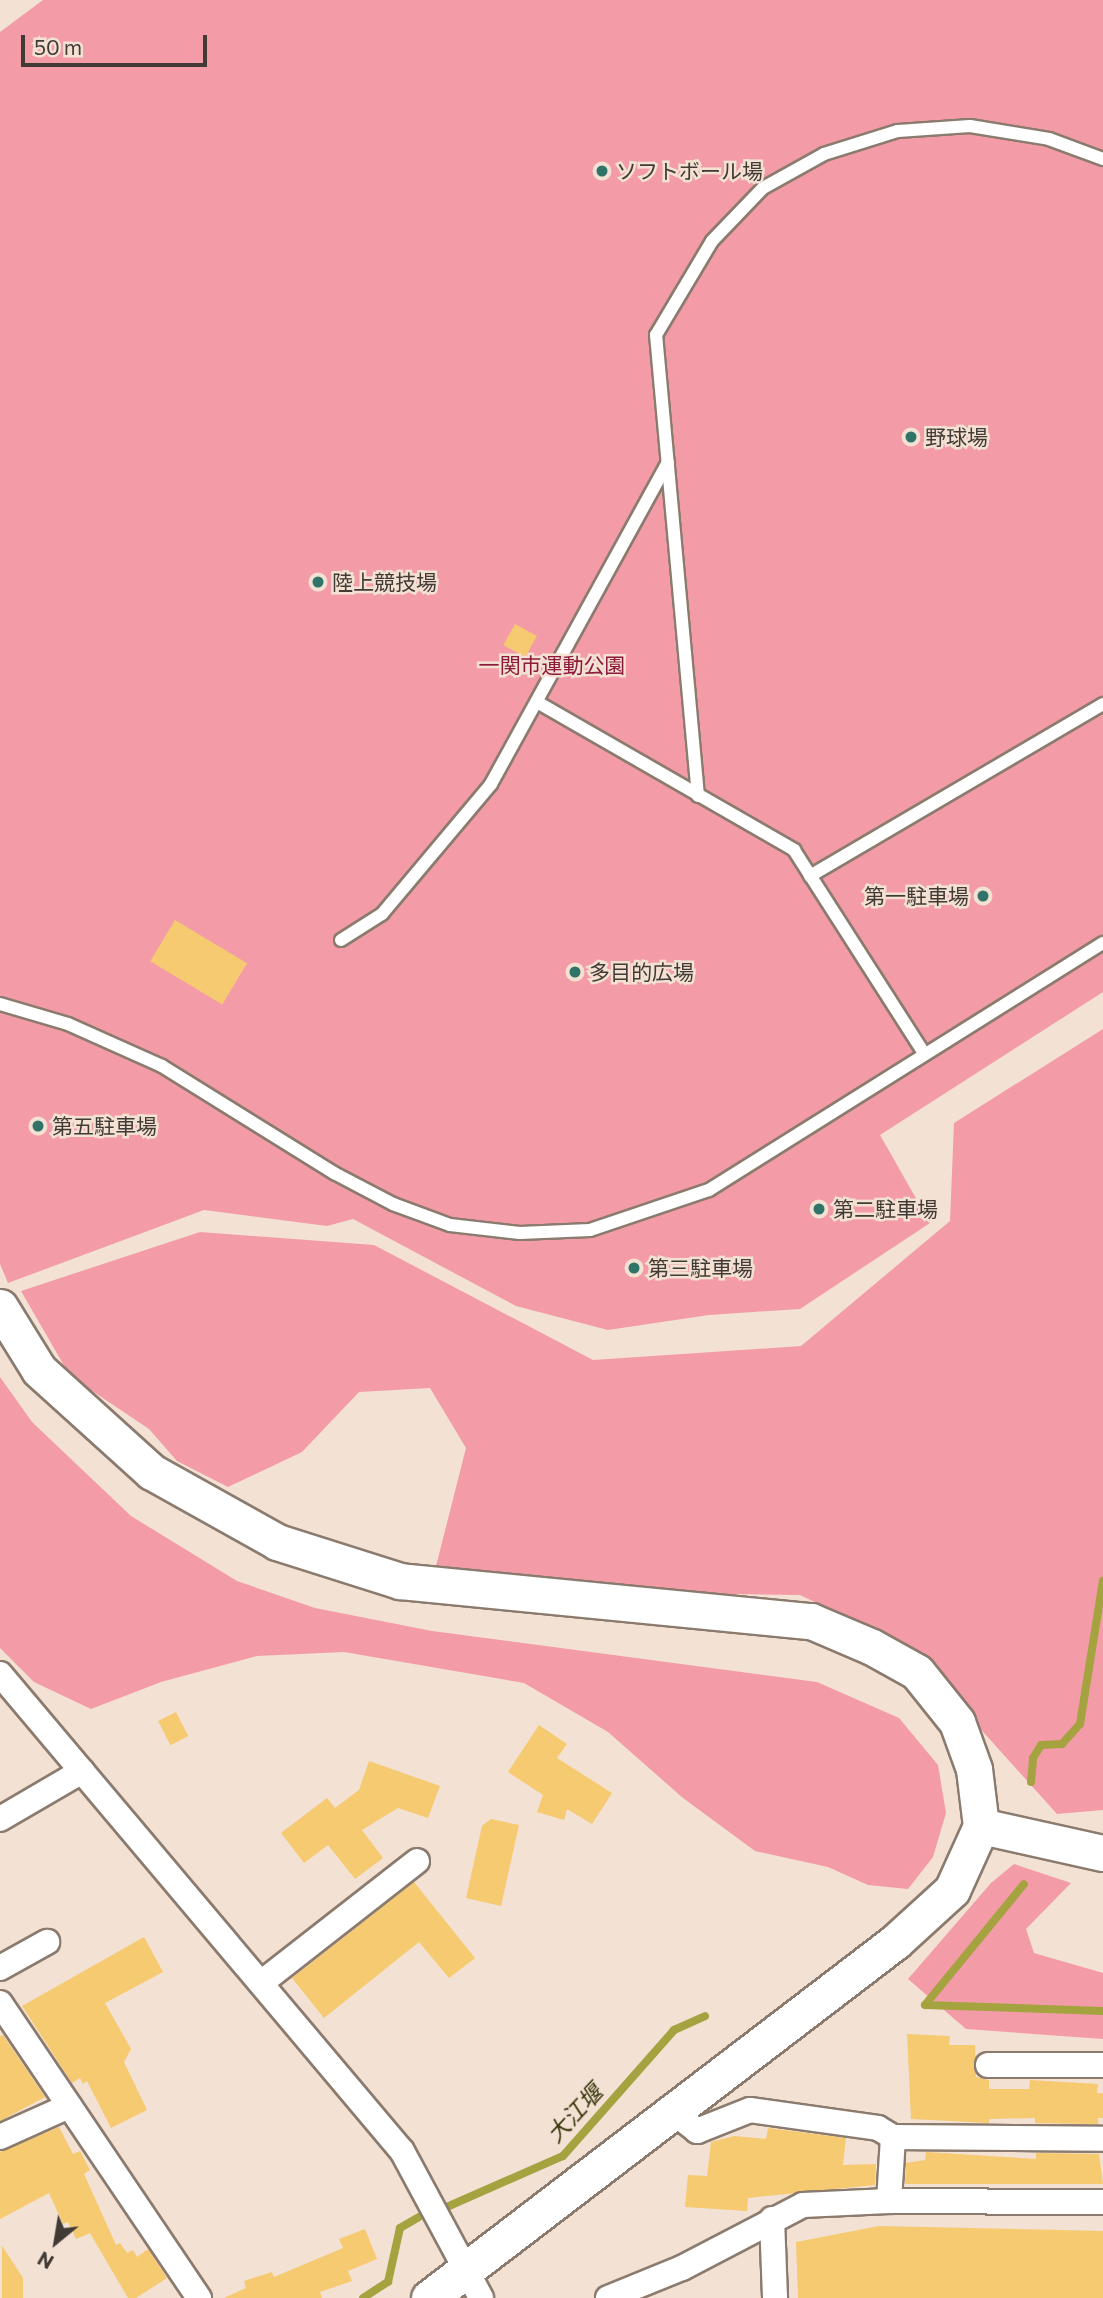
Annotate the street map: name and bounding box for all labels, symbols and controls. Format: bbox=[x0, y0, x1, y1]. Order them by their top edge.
scale bar bbox=[24, 21, 210, 65]
text: 50 m bbox=[34, 34, 82, 59]
place label: ソフトボール場 bbox=[616, 158, 763, 184]
marker: ソフトボール場 bbox=[594, 163, 610, 179]
place label: 野球場 bbox=[925, 424, 988, 450]
marker: 野球場 bbox=[903, 429, 919, 445]
place label: 陸上競技場 bbox=[332, 569, 437, 595]
marker: 陸上競技場 bbox=[310, 574, 326, 590]
park label: 一関市運動公園 bbox=[479, 652, 625, 678]
place label: 第一駐車場 bbox=[864, 883, 969, 909]
marker: 第一駐車場 bbox=[975, 888, 991, 904]
place label: 多目的広場 bbox=[589, 959, 694, 985]
marker: 多目的広場 bbox=[567, 964, 583, 980]
place label: 第五駐車場 bbox=[52, 1113, 157, 1139]
marker: 第五駐車場 bbox=[30, 1118, 46, 1134]
place label: 第二駐車場 bbox=[833, 1196, 938, 1222]
marker: 第二駐車場 bbox=[811, 1201, 827, 1217]
place label: 第三駐車場 bbox=[648, 1255, 753, 1281]
marker: 第三駐車場 bbox=[626, 1260, 642, 1276]
water label: 大江堰 bbox=[540, 2078, 608, 2148]
north arrow bbox=[21, 2207, 91, 2277]
text: N bbox=[33, 2247, 57, 2274]

